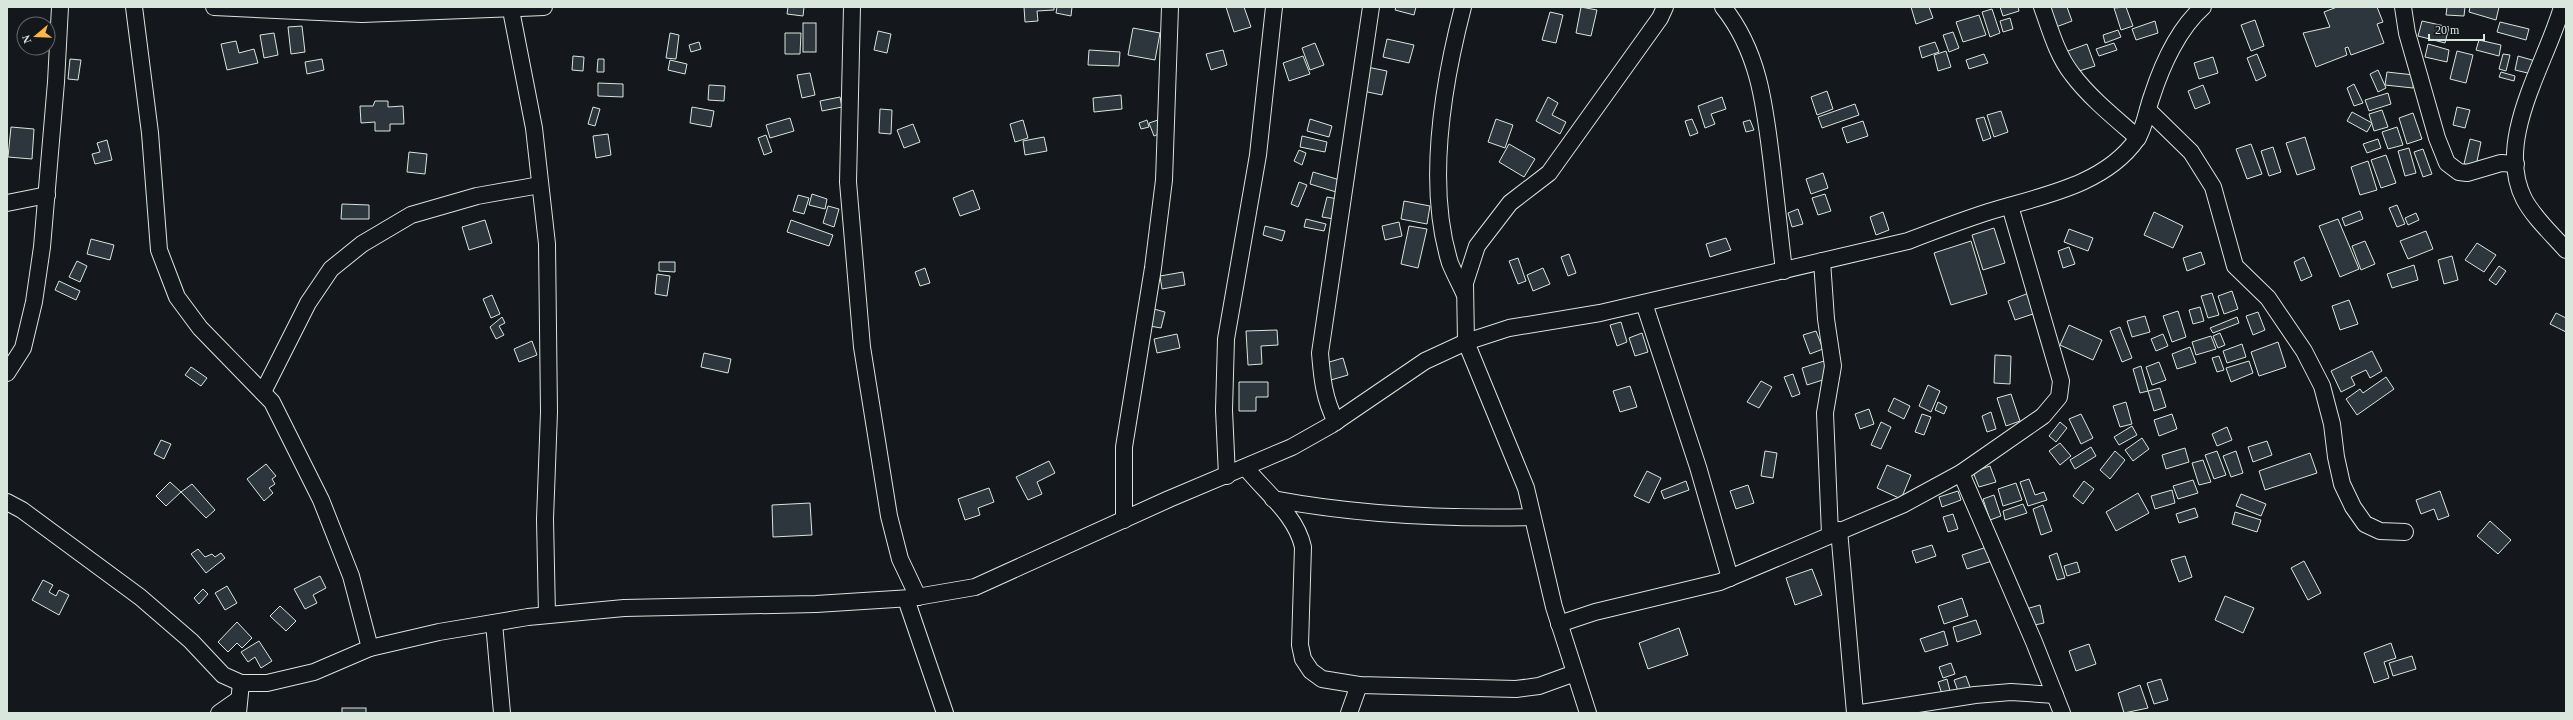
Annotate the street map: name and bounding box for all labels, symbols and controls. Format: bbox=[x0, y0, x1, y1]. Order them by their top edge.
north arrow bbox=[16, 16, 56, 56]
scale bar bbox=[2429, 16, 2484, 42]
text: 20 m bbox=[2435, 23, 2460, 37]
text: N bbox=[20, 33, 34, 45]

